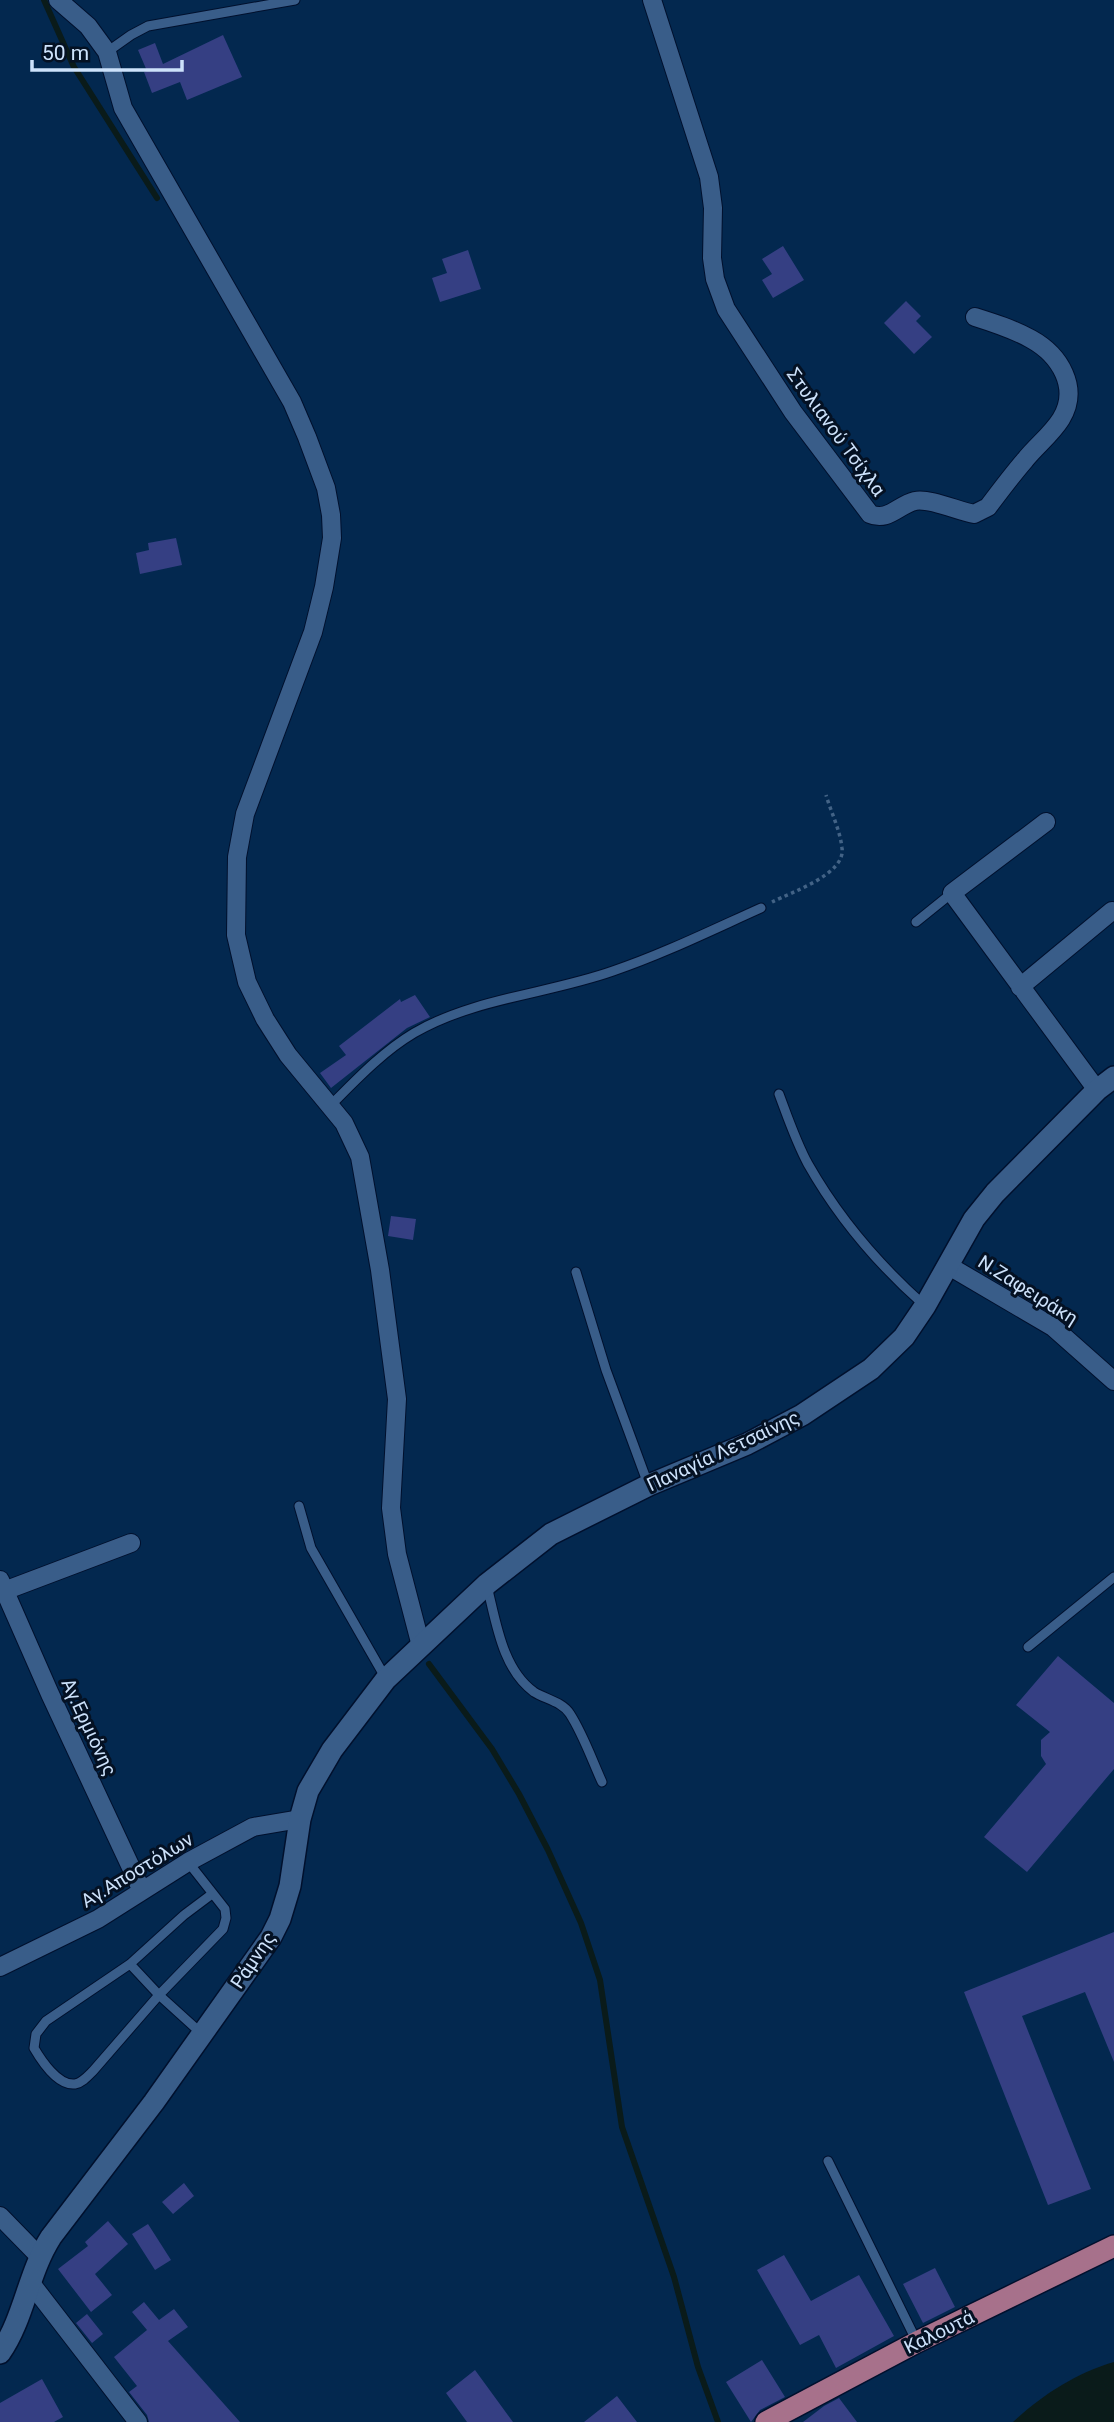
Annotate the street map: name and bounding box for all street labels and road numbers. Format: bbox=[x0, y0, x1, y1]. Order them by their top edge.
street label: Στυλιανού Τσίχλα bbox=[782, 364, 890, 501]
street label: Ν.Ζαφειράκη bbox=[974, 1250, 1082, 1330]
street label: Παναγία Λετσαίνης bbox=[643, 1406, 803, 1496]
street label: Αγ.Ερμιόνης bbox=[56, 1675, 122, 1779]
street label: Αγ.Αποστόλων bbox=[77, 1828, 197, 1912]
street label: Ράμνης bbox=[226, 1927, 280, 1993]
street label: Καλουτά bbox=[900, 2305, 978, 2359]

